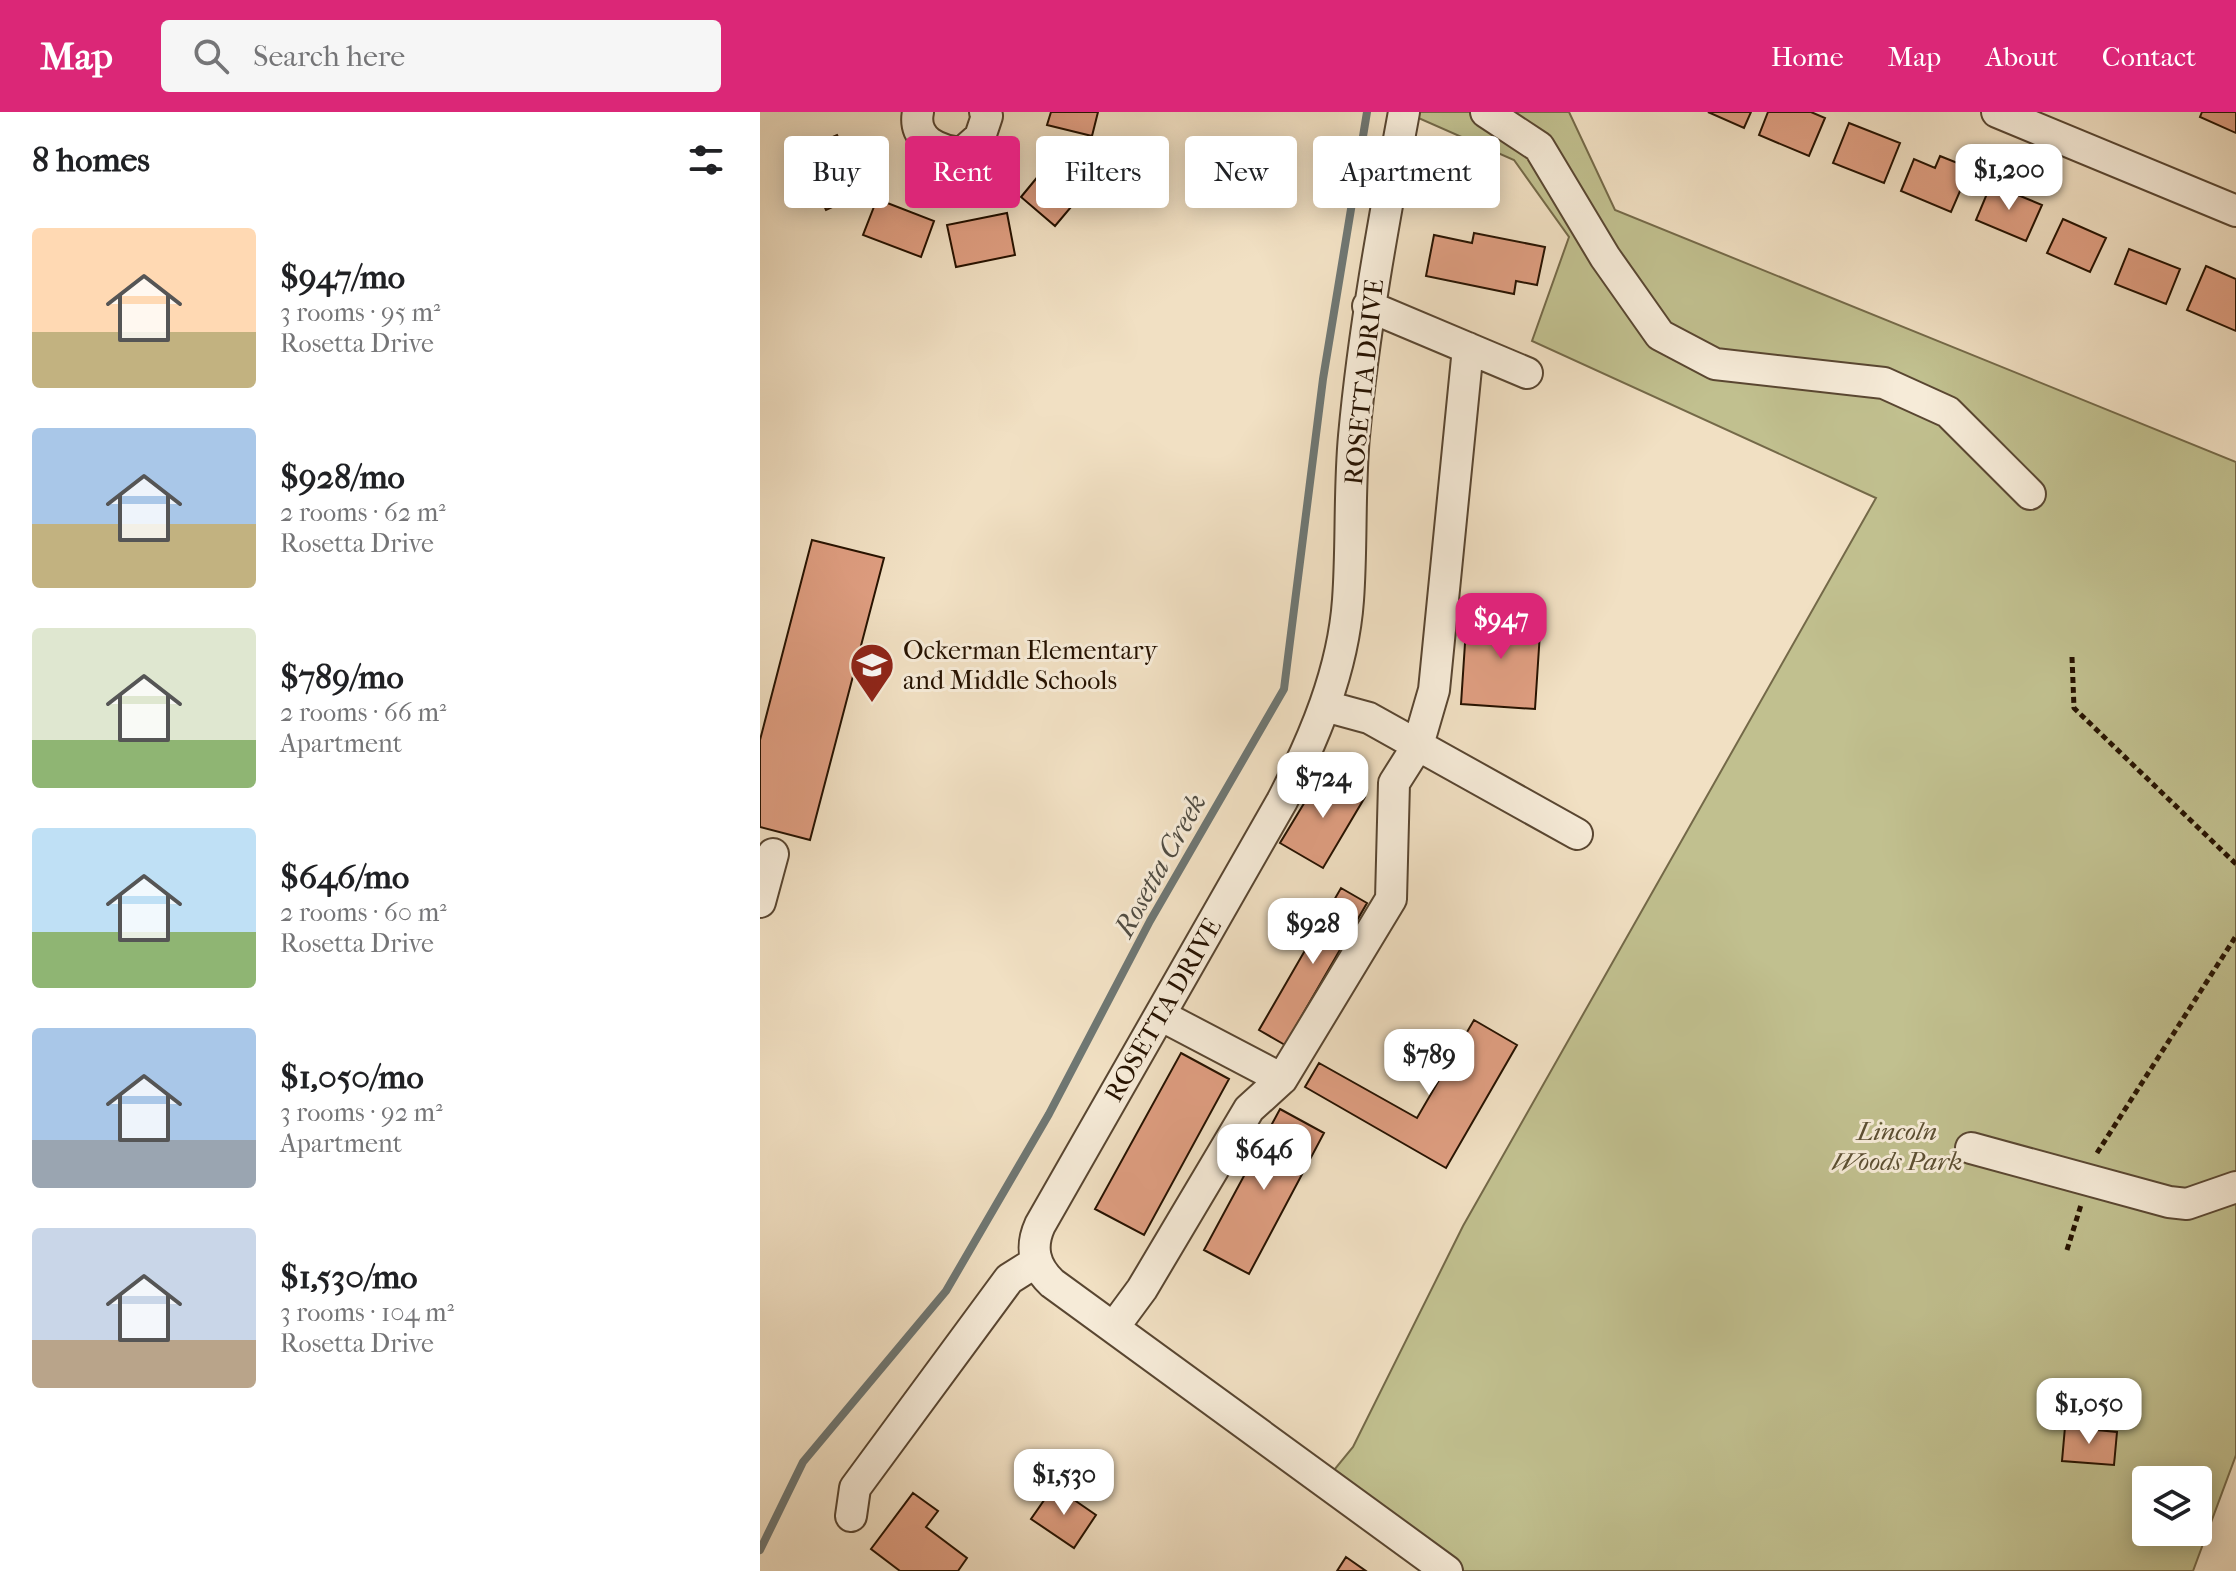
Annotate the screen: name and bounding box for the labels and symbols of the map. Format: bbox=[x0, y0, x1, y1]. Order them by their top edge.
pin: $1,200 bbox=[1944, 144, 2074, 212]
street label: ROSETTA DRIVE bbox=[1338, 277, 1390, 486]
pin: $947 bbox=[1454, 593, 1548, 661]
place label: Ockerman Elementary and Middle Schools bbox=[903, 635, 1159, 696]
school or university icon: Ockerman Elementary and Middle Schools bbox=[848, 641, 896, 704]
pin: $724 bbox=[1276, 752, 1370, 820]
water label: Rosetta Creek bbox=[1106, 788, 1213, 944]
pin: $928 bbox=[1266, 898, 1360, 966]
street label: ROSETTA DRIVE bbox=[1098, 913, 1228, 1107]
pin: $789 bbox=[1382, 1029, 1476, 1097]
park label: Lincoln Woods Park bbox=[1832, 1116, 1962, 1177]
pin: $646 bbox=[1217, 1124, 1311, 1192]
pin: $1,050 bbox=[2024, 1378, 2154, 1446]
pin: $1,530 bbox=[999, 1449, 1129, 1517]

